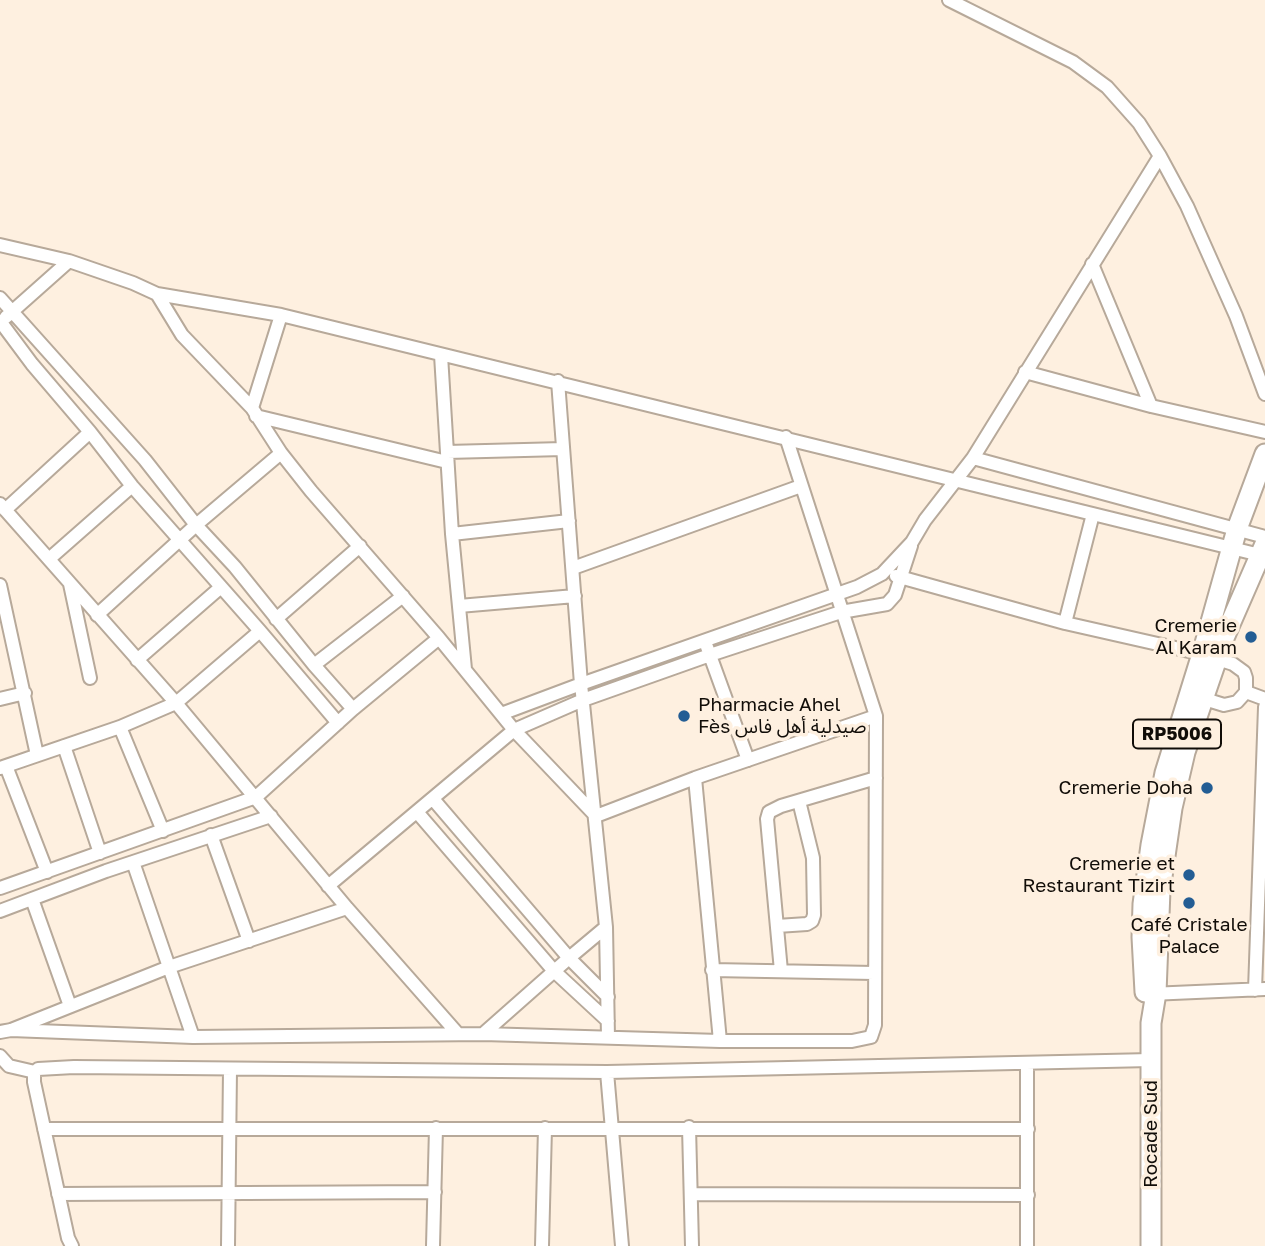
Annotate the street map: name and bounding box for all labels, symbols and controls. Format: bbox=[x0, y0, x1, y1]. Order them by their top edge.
place label: Cremerie Al Karam bbox=[1154, 615, 1237, 659]
marker: Cremerie Al Karam bbox=[1243, 629, 1259, 645]
place label: Pharmacie Ahel Fès صيدلية أهل فاس bbox=[698, 694, 866, 738]
marker: Pharmacie Ahel Fès صيدلية أهل فاس bbox=[676, 708, 692, 724]
road number: RP5006 bbox=[1133, 720, 1221, 748]
place label: Cremerie Doha bbox=[1059, 777, 1193, 799]
marker: Cremerie Doha bbox=[1199, 780, 1215, 796]
place label: Cremerie et Restaurant Tizirt bbox=[1023, 853, 1175, 897]
marker: Cremerie et Restaurant Tizirt bbox=[1181, 867, 1197, 883]
marker: Café Cristale Palace bbox=[1181, 895, 1197, 911]
place label: Café Cristale Palace bbox=[1131, 914, 1247, 958]
street label: Rocade Sud bbox=[1140, 1080, 1162, 1188]

